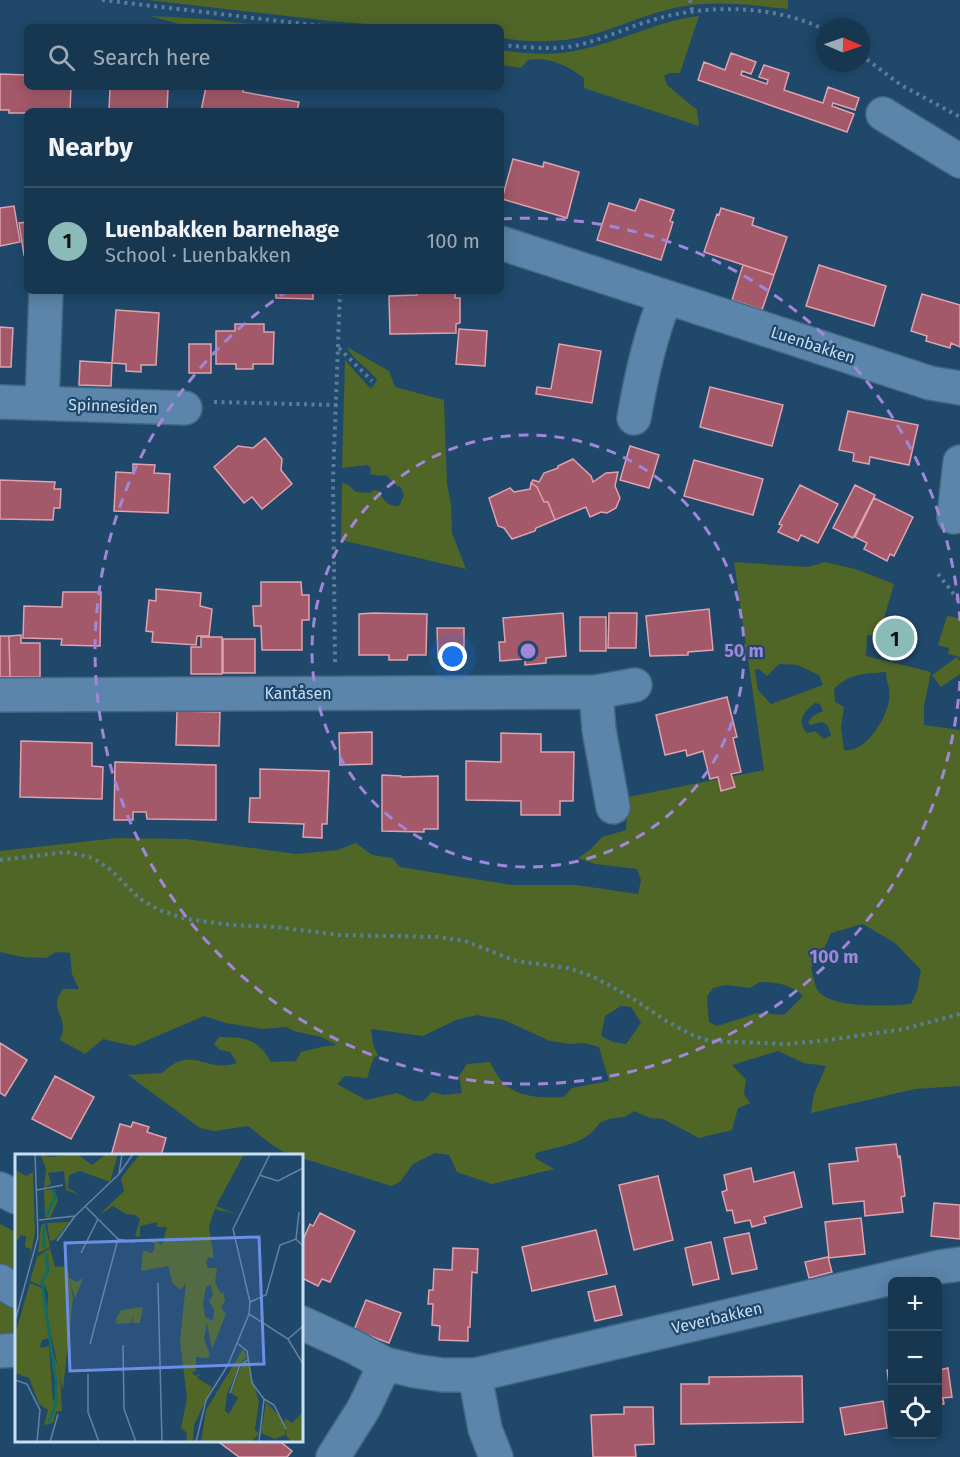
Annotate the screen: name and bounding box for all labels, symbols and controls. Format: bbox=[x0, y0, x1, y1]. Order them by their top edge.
north arrow bbox=[816, 18, 870, 72]
search box bbox=[24, 24, 504, 90]
icon: search bbox=[45, 41, 78, 74]
text: Search here bbox=[93, 44, 211, 71]
text: Nearby bbox=[48, 132, 133, 163]
text: Luenbakken barnehage bbox=[105, 216, 339, 243]
text: 1 bbox=[63, 229, 72, 253]
text: 100 m bbox=[427, 229, 480, 253]
text: School · Luenbakken bbox=[105, 243, 291, 267]
street label: Luenbakken bbox=[768, 322, 858, 368]
street label: Spinnesiden bbox=[68, 395, 158, 417]
pin: 1 bbox=[876, 616, 914, 660]
text: 50 m bbox=[724, 640, 764, 662]
centre of rings bbox=[518, 641, 538, 661]
your location bbox=[438, 642, 467, 671]
street label: Kantåsen bbox=[264, 684, 332, 703]
text: 100 m bbox=[810, 946, 858, 968]
inset map bbox=[15, 1154, 303, 1442]
map controls bbox=[888, 1277, 942, 1439]
button: + bbox=[888, 1277, 942, 1331]
street label: Veverbakken bbox=[670, 1298, 764, 1338]
button: − bbox=[888, 1331, 942, 1385]
button: locate bbox=[888, 1385, 942, 1439]

